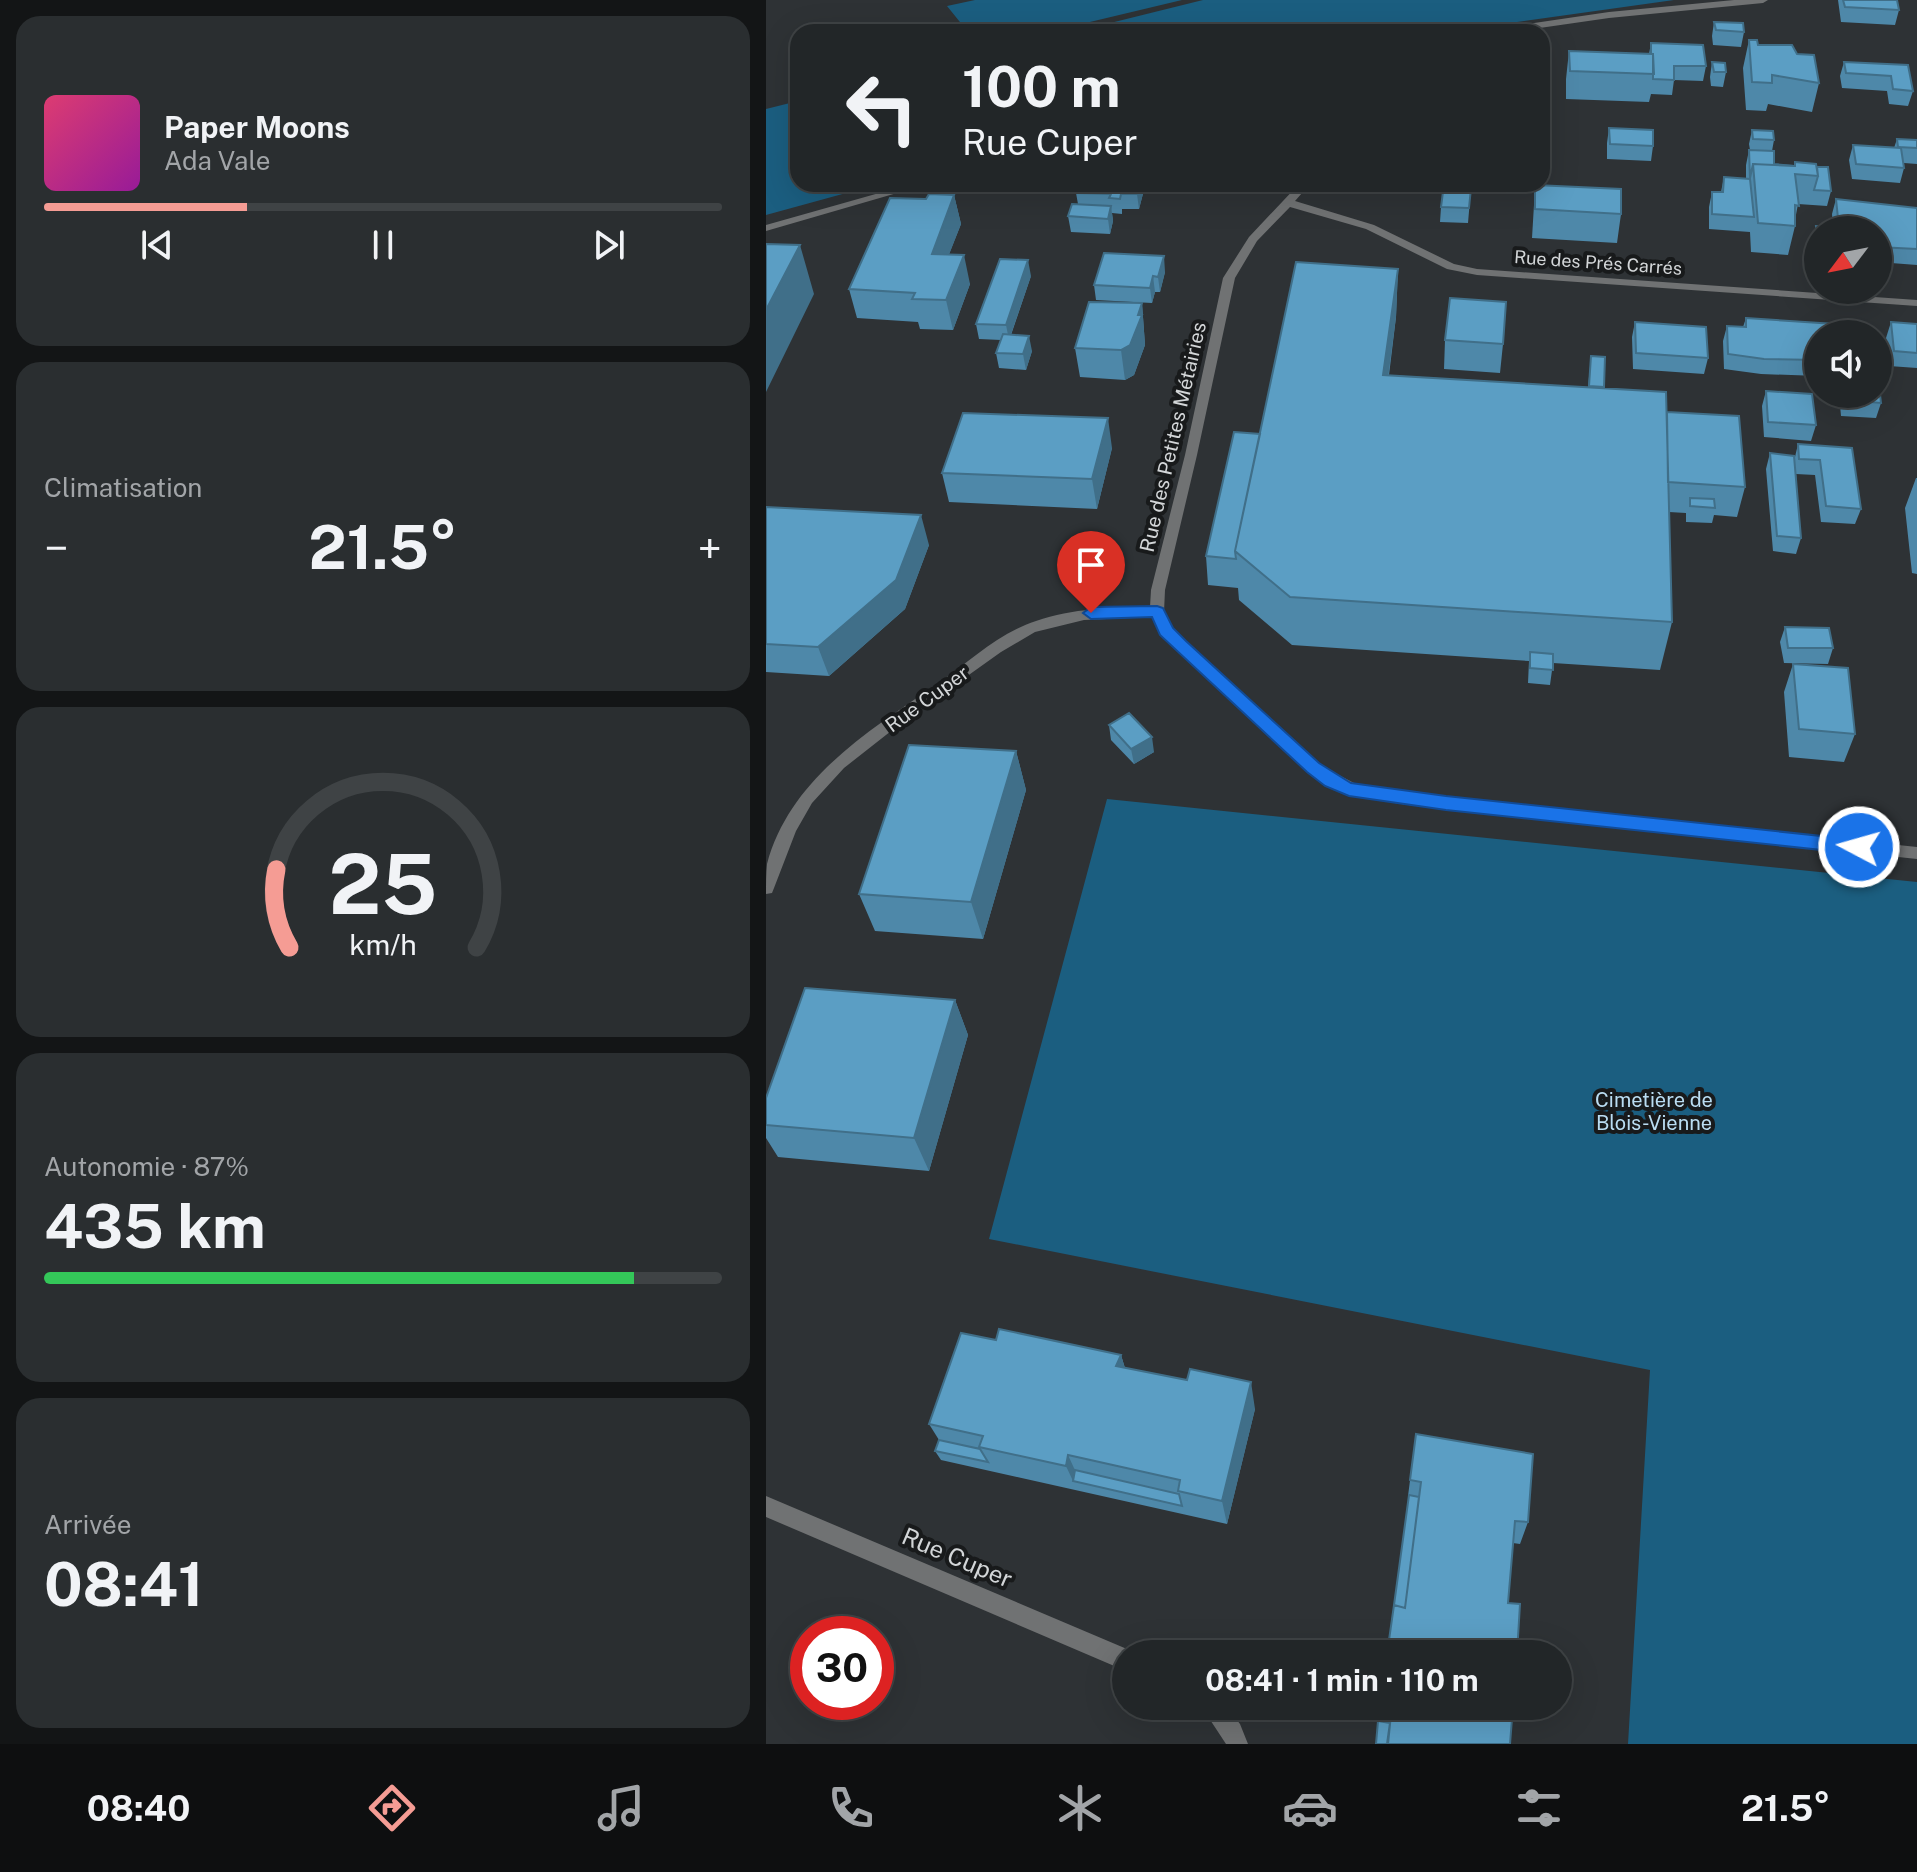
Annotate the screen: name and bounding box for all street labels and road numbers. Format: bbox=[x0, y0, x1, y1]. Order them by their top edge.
street label: Rue des Prés Carrés bbox=[1513, 246, 1683, 279]
street label: Rue des Petites Métairies bbox=[1135, 320, 1211, 554]
street label: Rue Cuper bbox=[880, 661, 974, 737]
street label: Rue Cuper bbox=[898, 1521, 1017, 1593]

